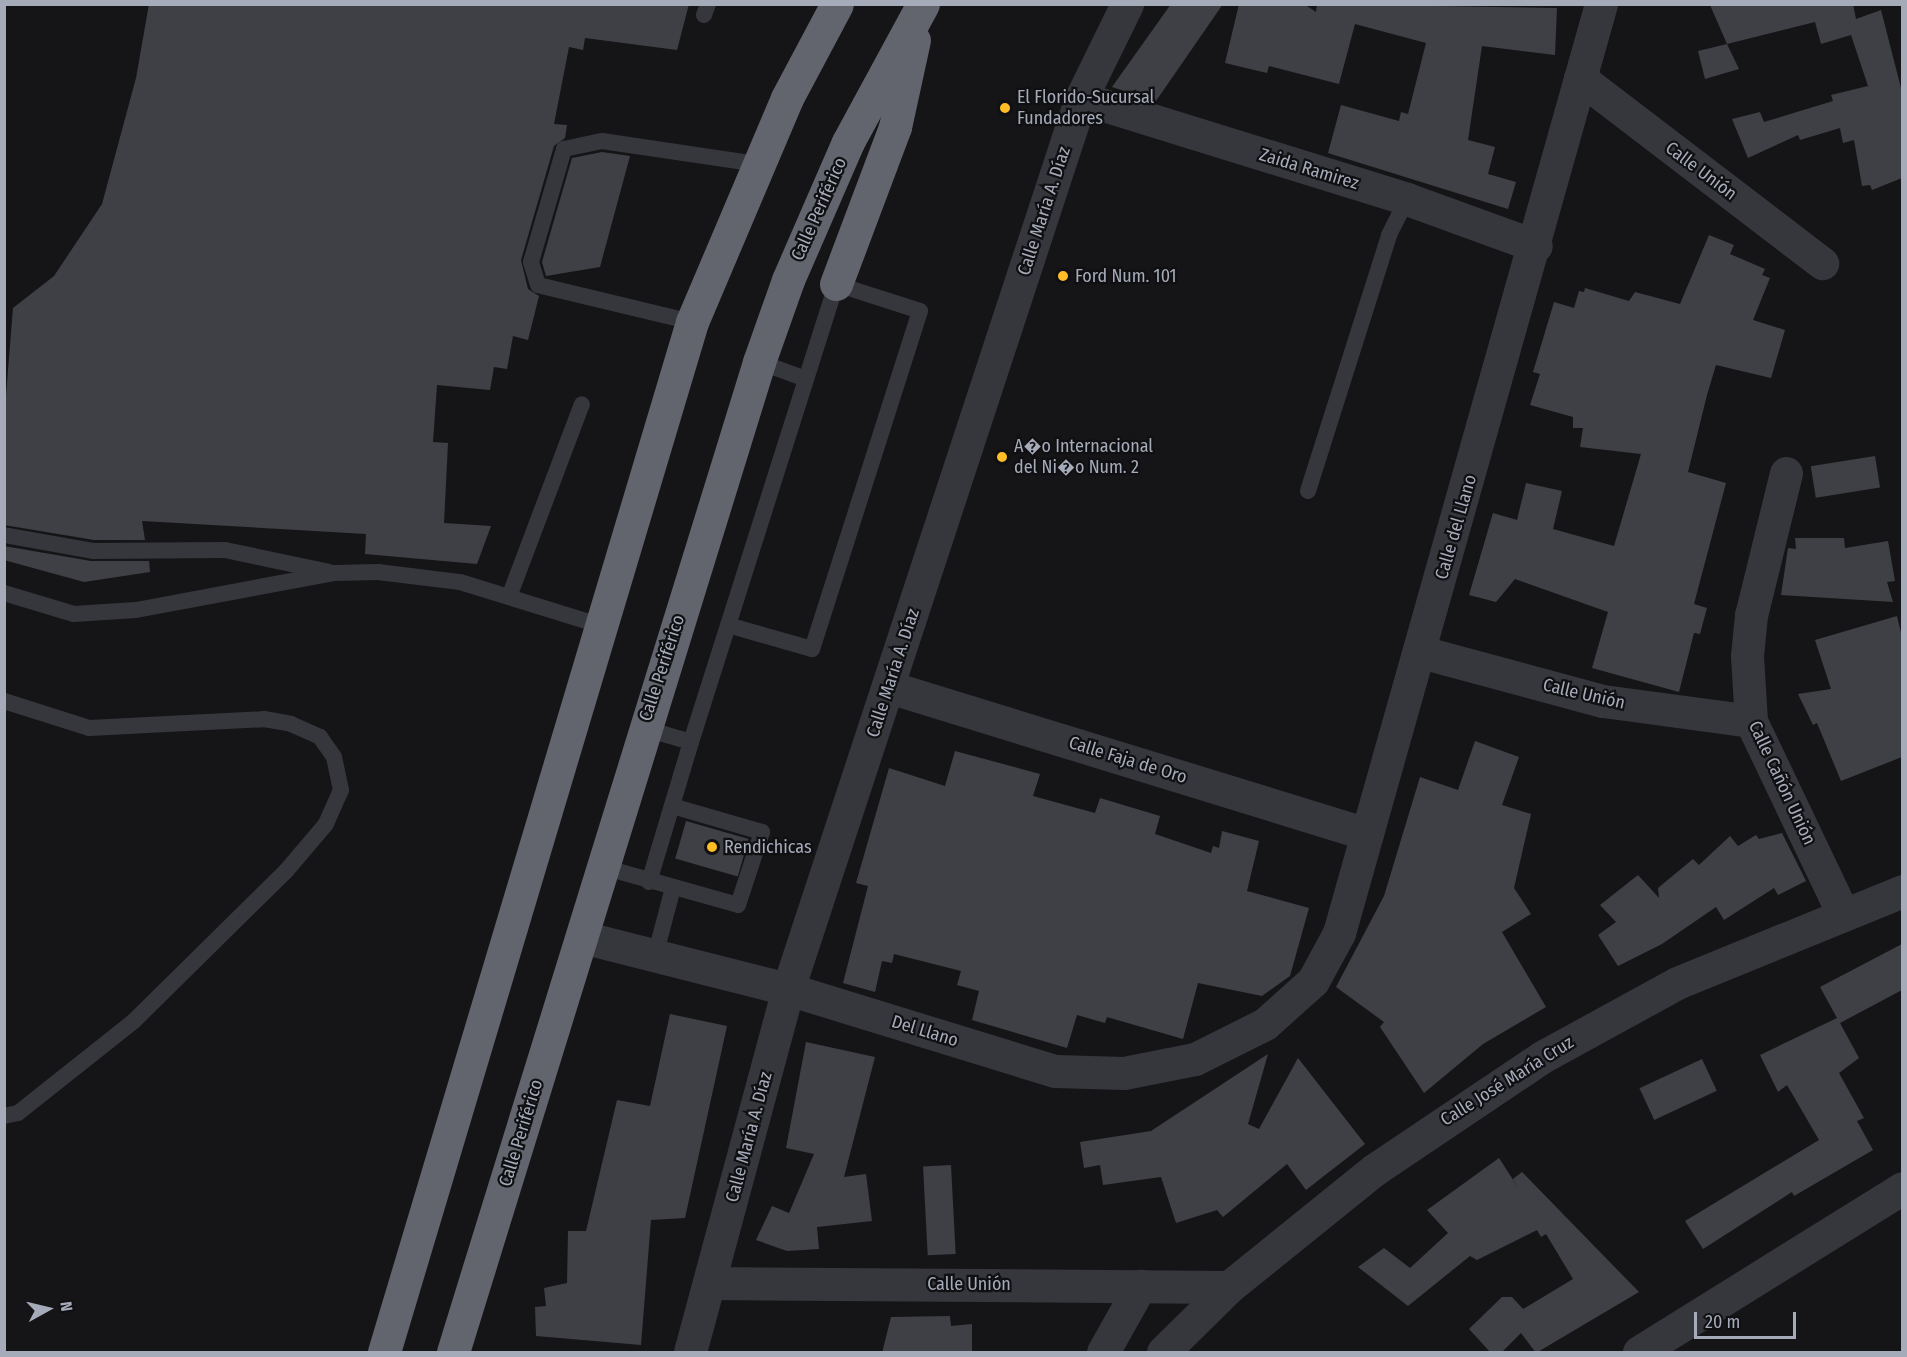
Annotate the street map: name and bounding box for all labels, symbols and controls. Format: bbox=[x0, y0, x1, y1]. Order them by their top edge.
place label: El Florido-Sucursal Fundadores bbox=[1017, 87, 1154, 130]
marker: El Florido-Sucursal Fundadores bbox=[998, 101, 1012, 115]
street label: Calle Unión bbox=[1661, 137, 1741, 205]
street label: Calle María A. Díaz bbox=[1013, 144, 1075, 278]
street label: Zaida Ramirez bbox=[1257, 144, 1361, 194]
street label: Calle Periférico bbox=[787, 154, 851, 264]
place label: Ford Num. 101 bbox=[1075, 265, 1177, 287]
marker: Ford Num. 101 bbox=[1056, 269, 1070, 283]
place label: A�o Internacional del Ni�o Num. 2 bbox=[1014, 436, 1153, 478]
marker: A�o Internacional del Ni�o Num. 2 bbox=[995, 450, 1009, 464]
street label: Calle del Llano bbox=[1431, 472, 1481, 582]
street label: Calle María A. Díaz bbox=[862, 606, 924, 740]
street label: Calle Periférico bbox=[635, 612, 689, 724]
street label: Calle Unión bbox=[1541, 674, 1627, 714]
street label: Calle Cañón Unión bbox=[1744, 718, 1820, 848]
street label: Calle Faja de Oro bbox=[1066, 732, 1190, 788]
place label: Rendichicas bbox=[724, 836, 812, 858]
marker: Rendichicas bbox=[705, 840, 719, 854]
street label: Del Llano bbox=[889, 1011, 961, 1051]
street label: Calle José María Cruz bbox=[1437, 1031, 1577, 1131]
street label: Calle María A. Díaz bbox=[721, 1069, 777, 1205]
street label: Calle Periférico bbox=[495, 1077, 547, 1189]
street label: Calle Unión bbox=[927, 1273, 1011, 1295]
north arrow bbox=[18, 1279, 78, 1339]
text: N bbox=[56, 1300, 76, 1312]
scale bar bbox=[1697, 1300, 1799, 1338]
text: 20 m bbox=[1705, 1311, 1740, 1333]

